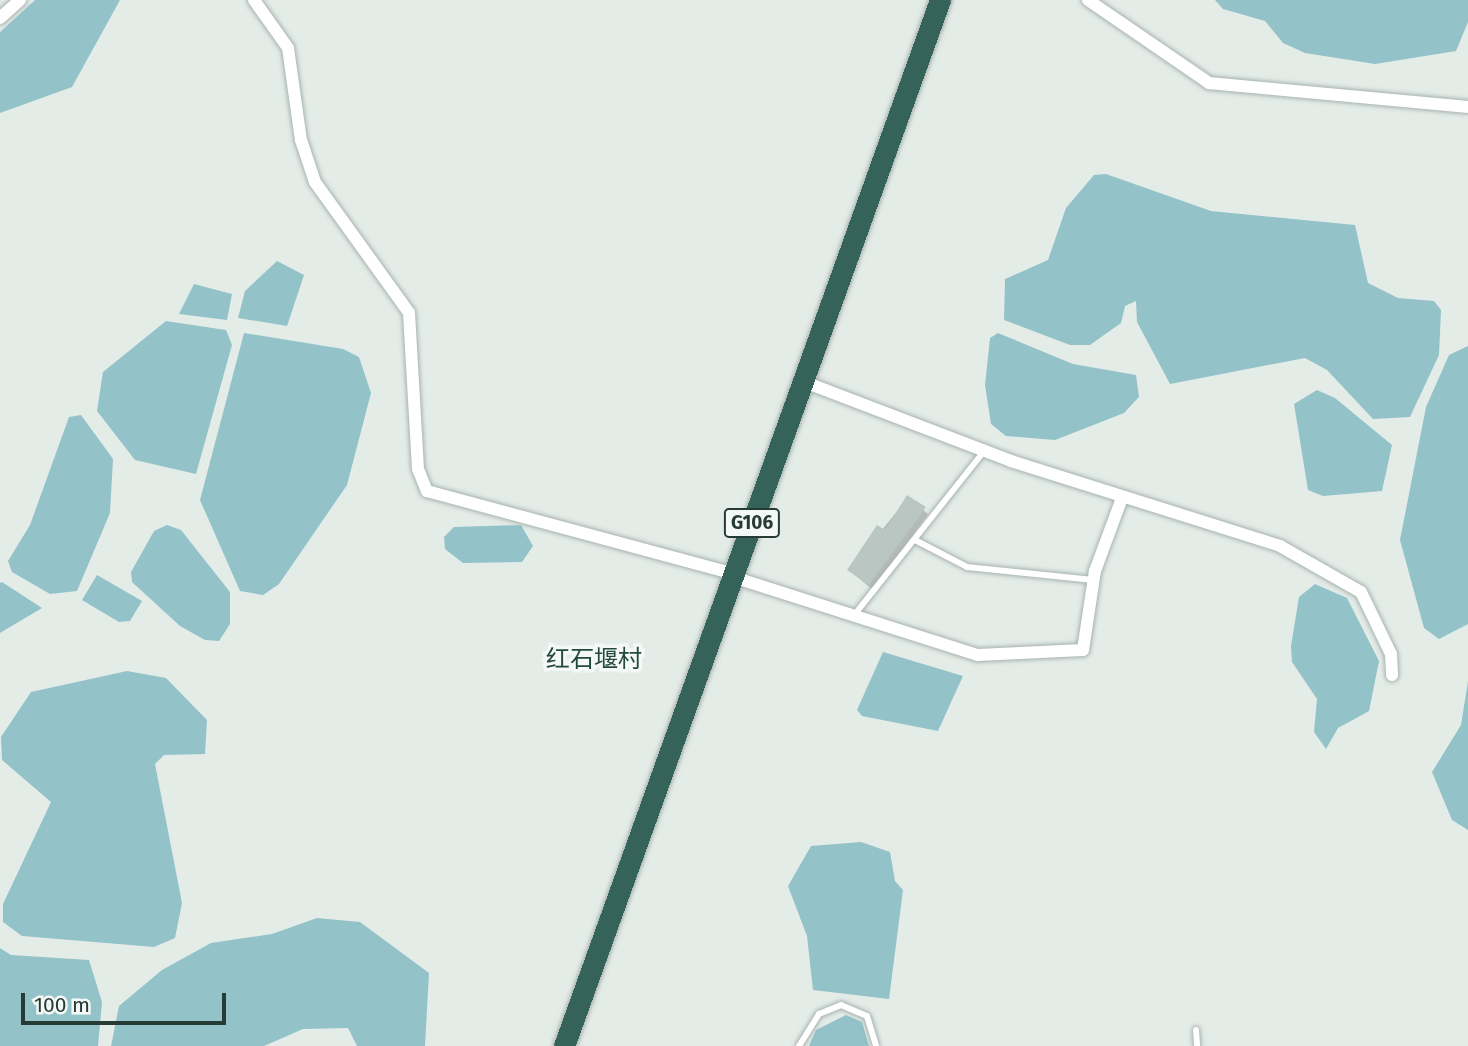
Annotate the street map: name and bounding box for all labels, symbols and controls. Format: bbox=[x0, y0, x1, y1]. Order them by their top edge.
road number: G106 bbox=[722, 508, 782, 538]
district label: 红石堰村 bbox=[546, 646, 642, 674]
scale bar bbox=[24, 979, 229, 1023]
text: 100 m bbox=[34, 992, 90, 1018]

